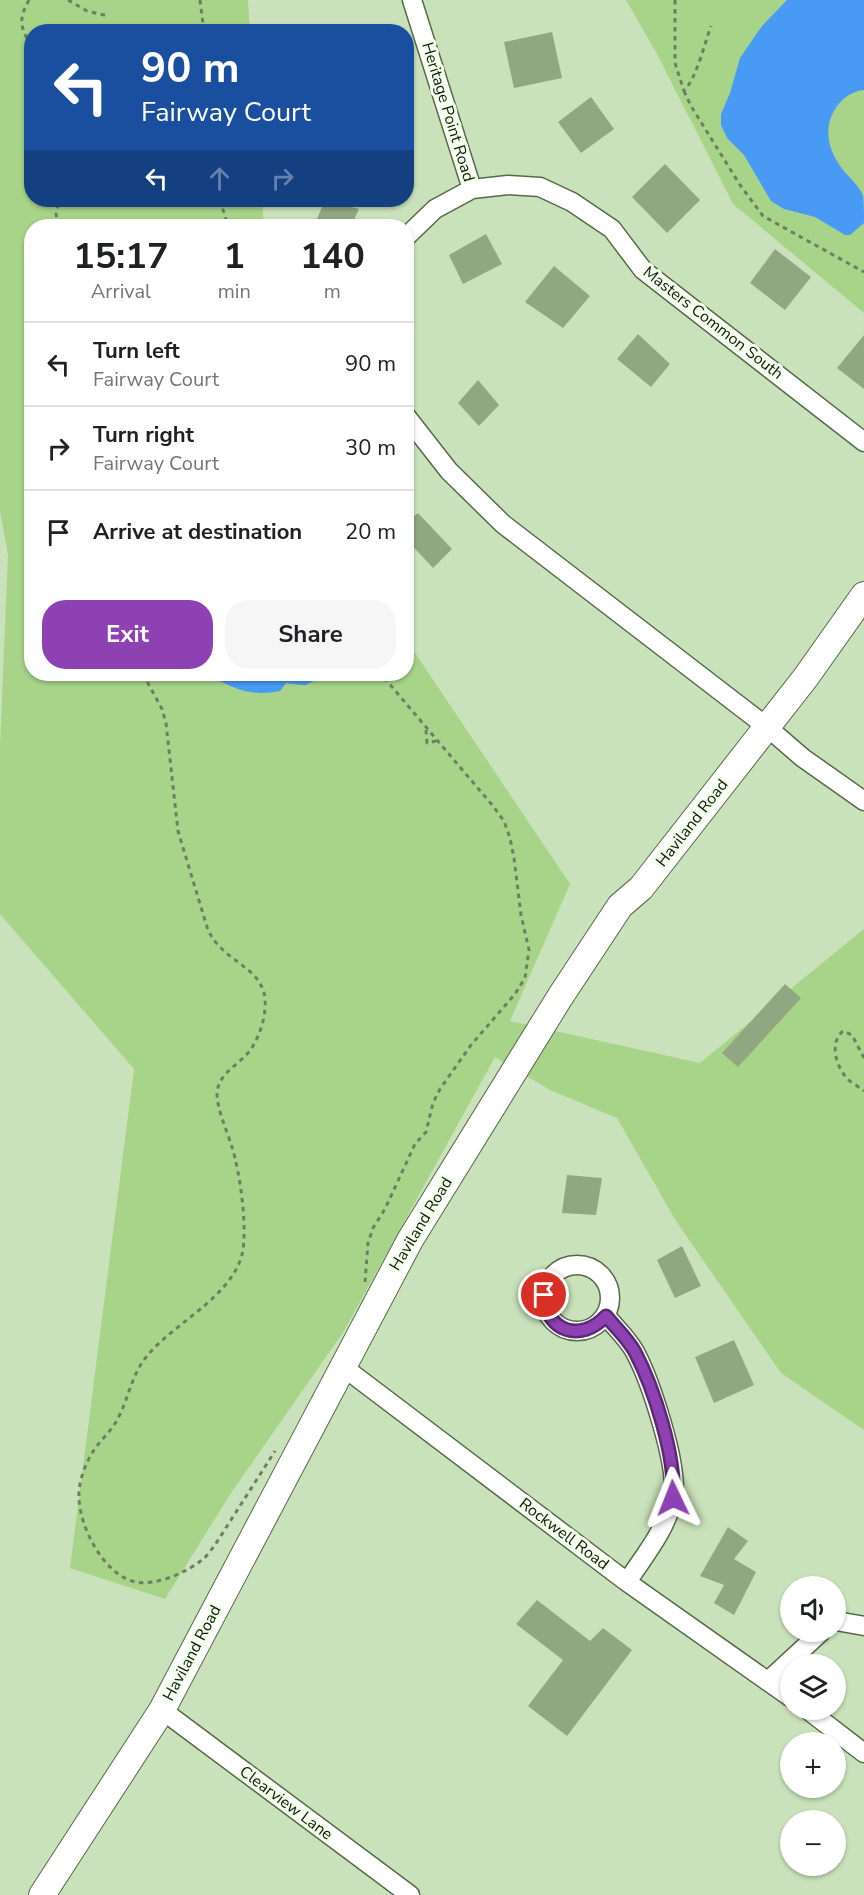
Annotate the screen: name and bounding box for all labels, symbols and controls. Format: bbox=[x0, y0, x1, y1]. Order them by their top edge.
text: 90 m bbox=[141, 40, 240, 97]
street label: Heritage Point Road bbox=[416, 40, 480, 184]
icon: left bbox=[42, 48, 120, 126]
text: Fairway Court bbox=[141, 94, 311, 131]
icon: left bbox=[140, 162, 173, 195]
icon: ahead bbox=[203, 162, 236, 195]
icon: right bbox=[266, 162, 299, 195]
text: 15:17 bbox=[73, 232, 169, 281]
text: 1 bbox=[223, 232, 245, 281]
text: 140 bbox=[300, 232, 365, 281]
street label: Masters Common South bbox=[638, 261, 788, 385]
text: Arrival bbox=[91, 278, 151, 305]
text: min bbox=[218, 278, 251, 305]
text: m bbox=[324, 278, 341, 305]
text: Turn left bbox=[93, 336, 180, 366]
icon: left bbox=[42, 348, 75, 381]
text: 90 m bbox=[345, 349, 396, 379]
text: Fairway Court bbox=[93, 366, 219, 393]
text: Turn right bbox=[93, 420, 194, 450]
icon: right bbox=[42, 432, 75, 465]
text: 30 m bbox=[345, 433, 396, 463]
text: Fairway Court bbox=[93, 450, 219, 477]
icon: arrive bbox=[42, 516, 75, 549]
text: Arrive at destination bbox=[93, 517, 302, 547]
text: 20 m bbox=[345, 517, 396, 547]
button: Exit bbox=[42, 600, 213, 669]
button: Share bbox=[225, 600, 396, 669]
street label: Haviland Road bbox=[651, 775, 733, 871]
street label: Haviland Road bbox=[384, 1173, 458, 1275]
pin bbox=[518, 1269, 569, 1320]
icon: arrive bbox=[527, 1278, 560, 1311]
position arrow bbox=[641, 1466, 705, 1530]
street label: Rockwell Road bbox=[515, 1493, 613, 1575]
map controls bbox=[780, 1576, 846, 1876]
button: sound bbox=[780, 1576, 846, 1642]
street label: Haviland Road bbox=[158, 1601, 226, 1705]
button: layers bbox=[780, 1654, 846, 1720]
button: + bbox=[780, 1732, 846, 1798]
street label: Clearview Lane bbox=[235, 1761, 337, 1845]
button: − bbox=[780, 1810, 846, 1876]

